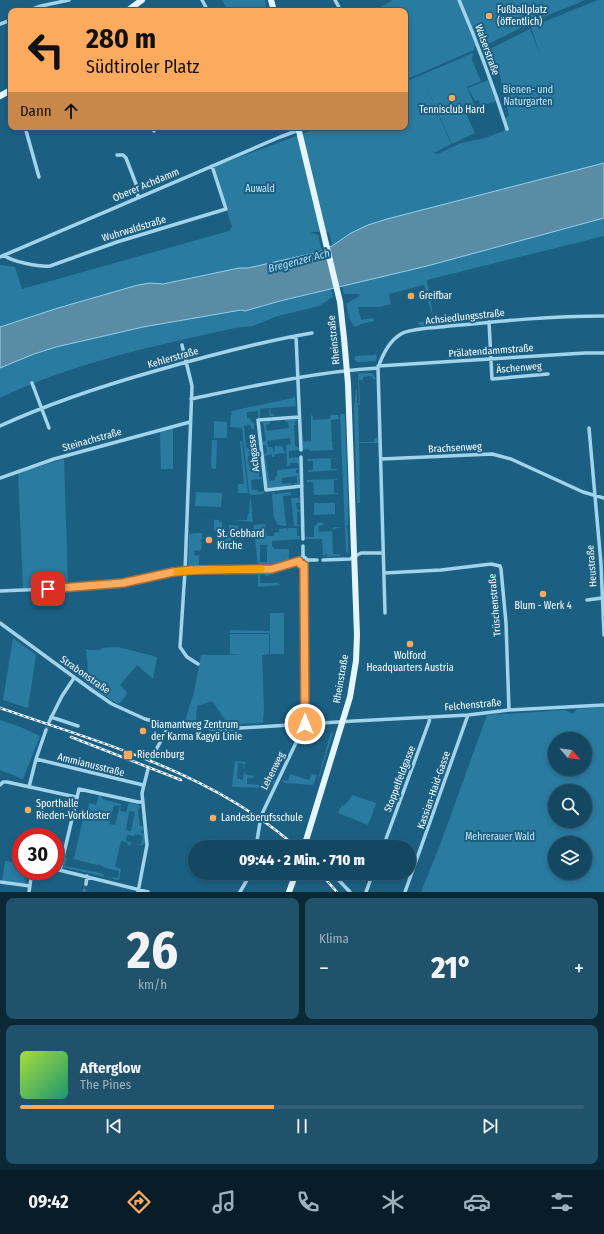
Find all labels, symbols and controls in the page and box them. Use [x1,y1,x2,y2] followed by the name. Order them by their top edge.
[497,4,547,28] place label: Fußballplatz (öffentlich)
[484,11,494,21] marker: Fußballplatz (öffentlich)
[86,22,156,55] text: 280 m
[472,23,502,77] street label: Walserstraße
[20,24,72,76] icon: left
[86,56,199,78] text: Südtiroler Platz
[503,84,553,108] park label: Bienen- und Naturgarten
[447,93,457,103] marker: Tennisclub Hard
[60,100,82,122] icon: ahead
[20,102,52,120] text: Dann
[419,104,485,116] place label: Tennisclub Hard
[111,166,181,204] street label: Oberer Achdamm
[245,183,275,195] park label: Auwald
[100,214,168,244] street label: Wuhrwaldstraße
[267,246,332,275] water label: Bregenzer Ach
[419,290,453,302] place label: Greifbar
[406,291,416,301] marker: Greifbar
[425,307,505,327] street label: Achsiedlungsstraße
[325,315,343,365] street label: Rheinstraße
[448,342,534,360] street label: Prälatendammstraße
[146,345,200,371] street label: Kehlerstraße
[496,359,542,376] street label: Äschenweg
[61,426,123,454] street label: Steinachstraße
[246,434,262,472] street label: Achgasse
[428,441,482,455] street label: Brachsenweg
[217,528,264,552] place label: St. Gebhard Kirche
[204,535,214,545] marker: St. Gebhard Kirche
[585,545,599,587] street label: Heustraße
[31,572,65,606] pin
[486,573,504,637] street label: Trüschenstraße
[37,578,59,600] icon: arrive
[538,589,548,599] marker: Blum - Werk 4
[514,600,572,612] place label: Blum - Werk 4
[405,639,415,649] marker: Wolford Headquarters Austria
[366,650,454,674] place label: Wolford Headquarters Austria
[58,653,112,697] street label: Strabonstraße
[331,654,351,704] street label: Rheinstraße
[444,697,502,713] street label: Felchenstraße
[284,703,326,745] position arrow
[151,719,242,743] place label: Diamantweg Zentrum der Karma Kagyü Linie
[138,726,148,736] marker: Diamantweg Zentrum der Karma Kagyü Linie
[548,732,592,776] north arrow
[548,732,592,880] map controls
[382,744,418,814] street label: Stoppelfeldgasse
[122,749,134,761] marker: Riedenburg
[137,749,184,761] place label: Riedenburg
[258,750,288,792] street label: Lehenweg
[415,750,453,830] street label: Kassian-Haid-Gasse
[56,751,126,779] street label: Ammianusstraße
[548,784,592,828] button: search
[36,798,110,822] place label: Sporthalle Rieden-Vorkloster
[23,805,33,815] marker: Sporthalle Rieden-Vorkloster
[221,812,303,824] place label: Landesberufsschule
[208,813,218,823] marker: Landesberufsschule
[12,828,64,880] speed limit sign: 30
[465,831,535,843] park label: Mehrerauer Wald
[548,836,592,880] button: layers
[239,851,365,869] text: 09:44 · 2 Min. · 710 m
[127,919,178,982] text: 26
[319,931,349,946] text: Klima
[431,950,472,986] text: 21°
[319,955,329,982] text: −
[574,955,584,982] text: +
[138,977,167,992] text: km/h
[80,1059,141,1077] text: Afterglow
[80,1077,131,1092] text: The Pines
[103,1115,125,1137] icon: previous
[291,1115,313,1137] icon: pause
[479,1115,501,1137] icon: next
[125,1188,153,1216] icon: directions
[210,1188,238,1216] icon: music
[294,1188,322,1216] icon: phone
[379,1188,407,1216] icon: climate
[463,1188,491,1216] icon: car
[548,1188,576,1216] icon: filters
[28,1191,69,1213] text: 09:42

